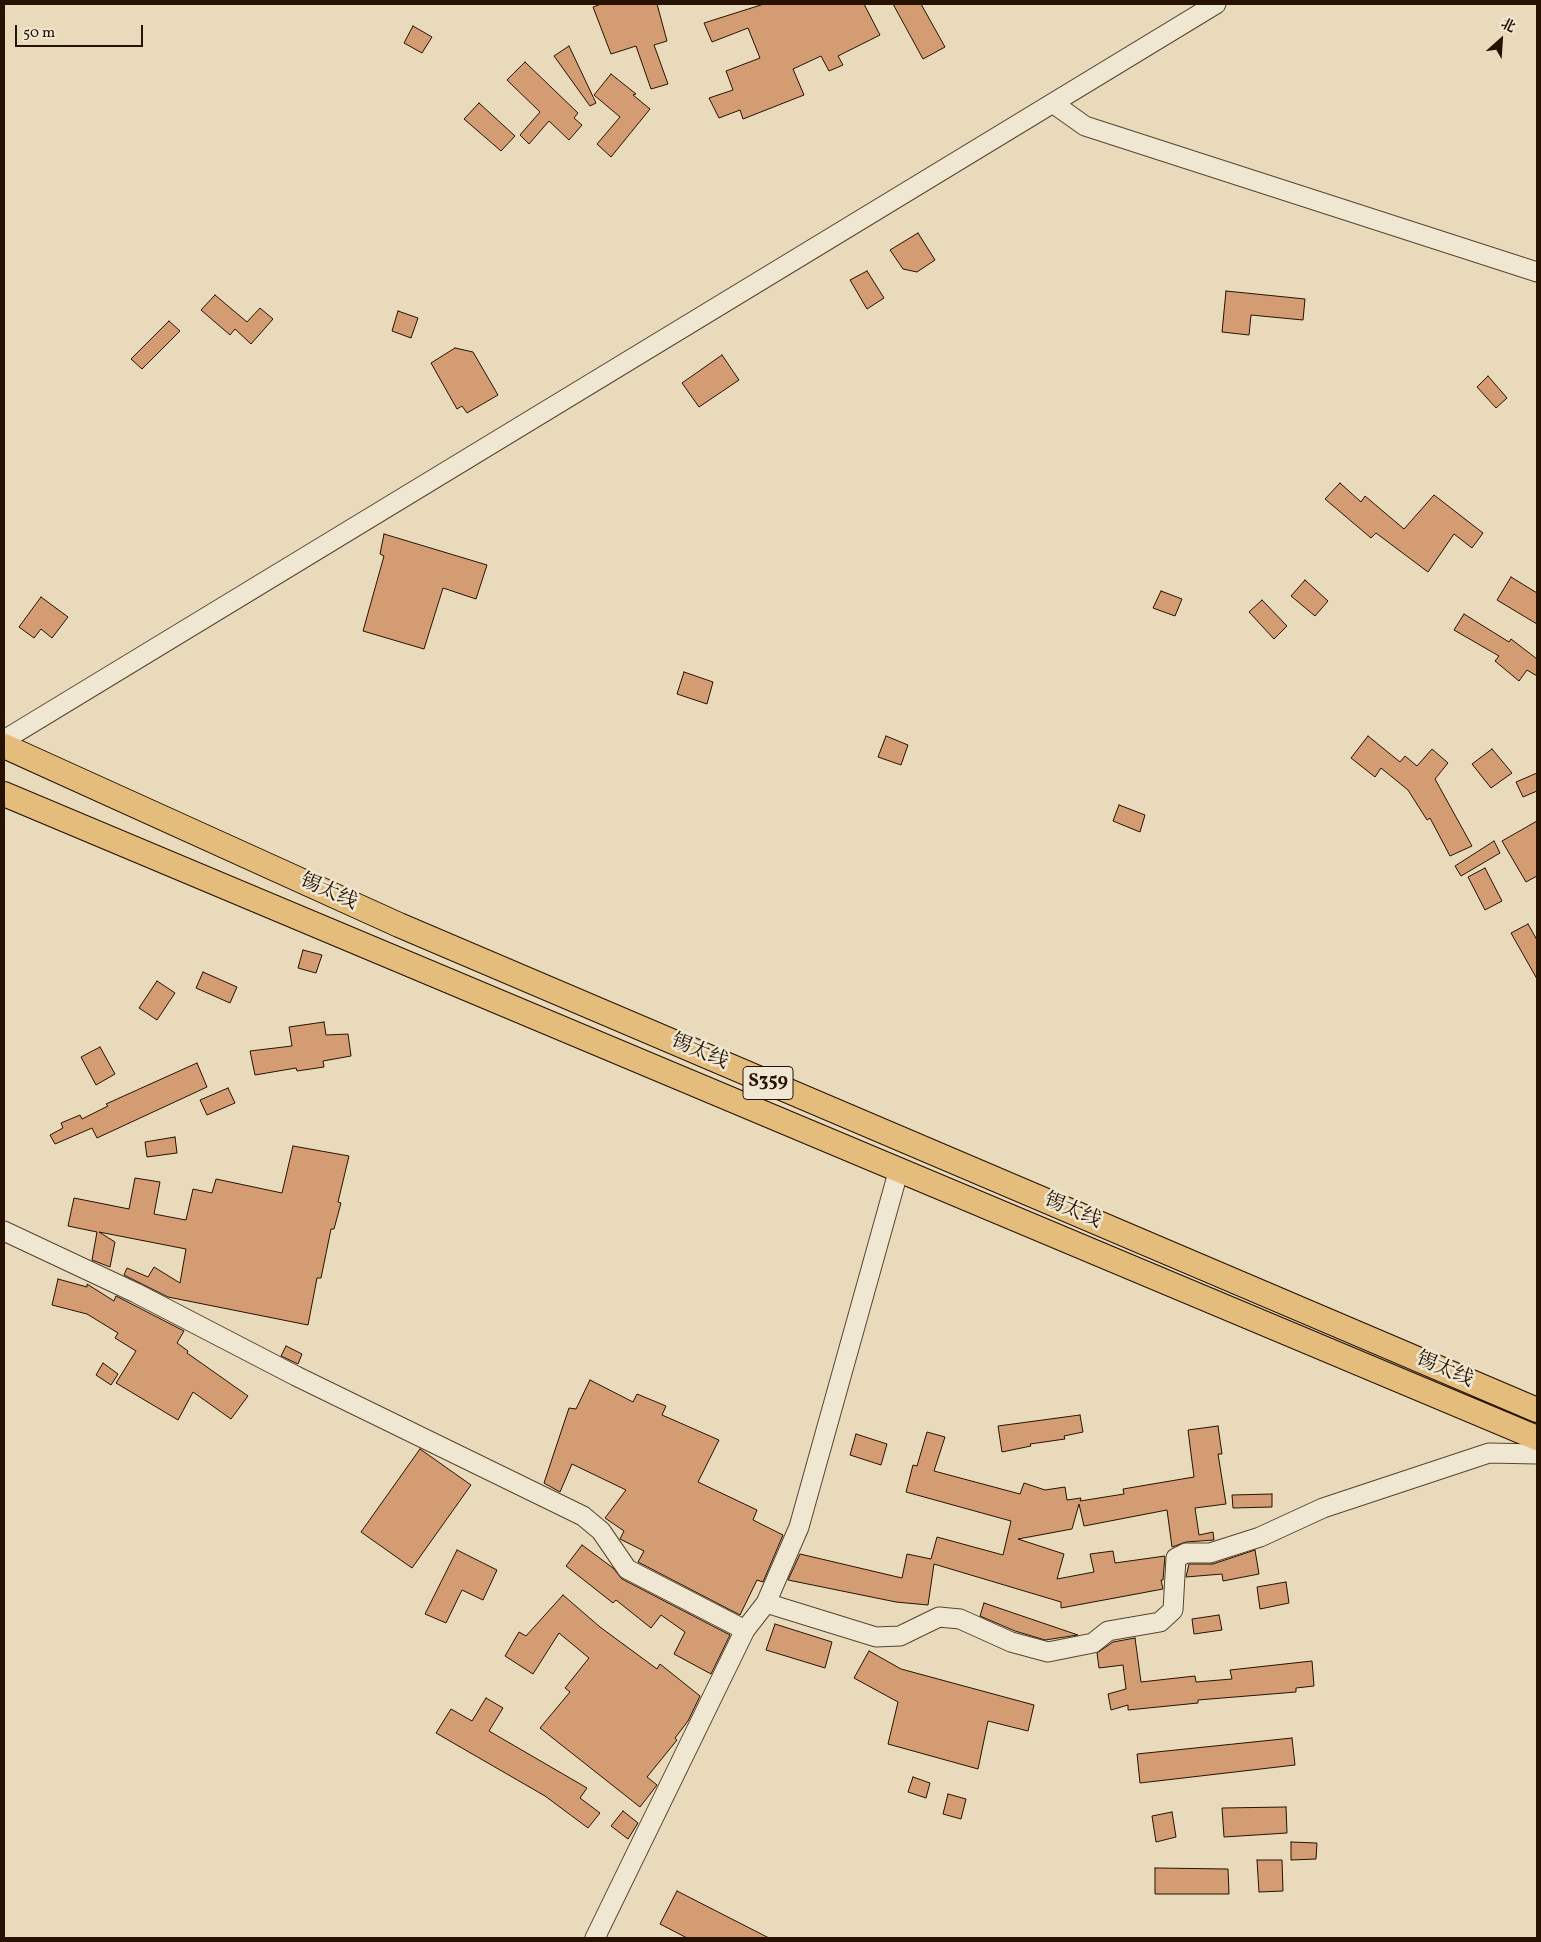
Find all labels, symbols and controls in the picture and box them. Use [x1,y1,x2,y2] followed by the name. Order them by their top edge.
[1497,14,1518,38] text: 北
[18,15,145,47] scale bar
[1476,15,1526,65] north arrow
[23,23,55,44] text: 50 m
[296,870,360,916] street label: 锡太线
[667,1030,731,1076] street label: 锡太线
[743,1066,793,1100] road number: S359
[1040,1189,1104,1235] street label: 锡太线
[1412,1348,1476,1394] street label: 锡太线

